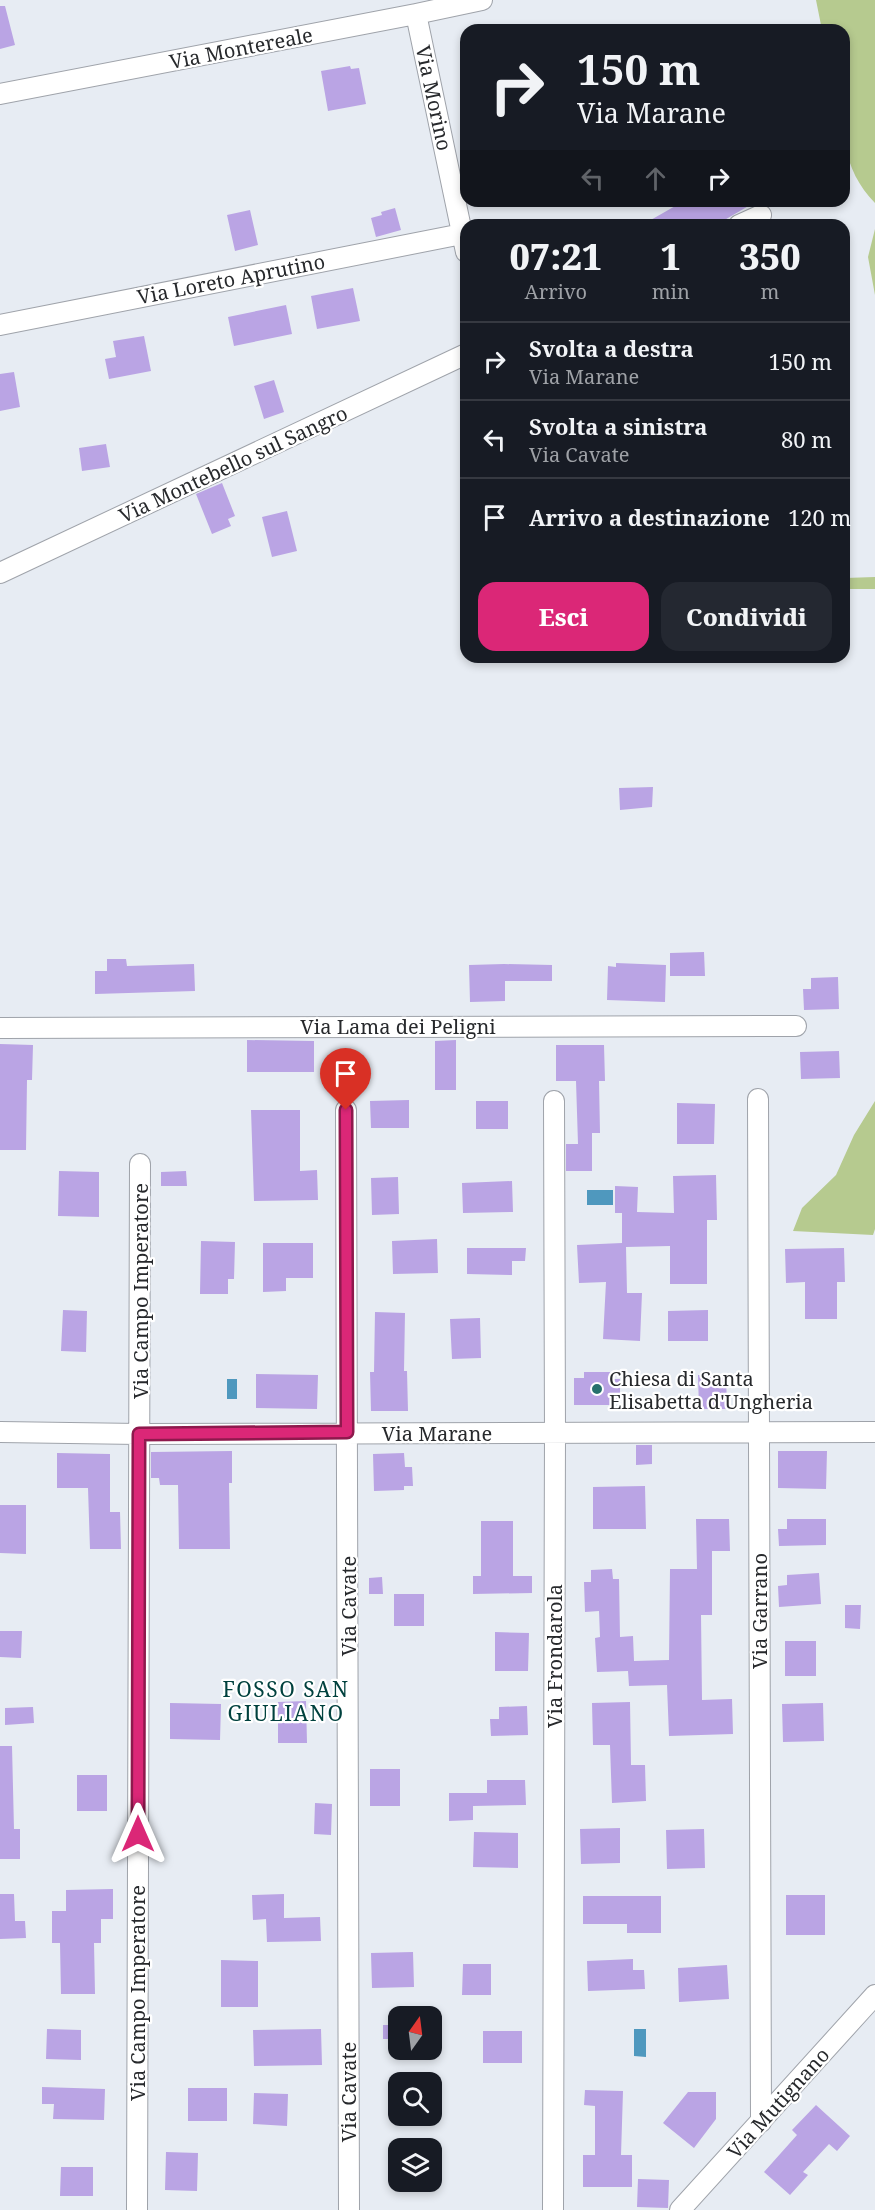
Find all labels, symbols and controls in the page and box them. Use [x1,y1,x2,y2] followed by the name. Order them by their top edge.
[167,21,315,75] street label: Via Montereale
[577,40,701,97] text: 150 m
[410,43,458,153] street label: Via Morino
[478,48,556,126] icon: right
[577,94,726,131] text: Via Marane
[576,162,609,195] icon: left
[639,162,672,195] icon: ahead
[702,162,735,195] icon: right
[509,232,602,281] text: 07:21
[661,232,681,281] text: 1
[739,232,801,281] text: 350
[135,248,327,310] street label: Via Loreto Aprutino
[525,278,587,305] text: Arrivo
[652,278,690,305] text: min
[761,278,779,305] text: m
[529,333,694,363] text: Svolta a destra
[478,345,511,378] icon: right
[769,346,832,376] text: 150 m
[529,363,639,390] text: Via Marane
[114,399,352,529] street label: Via Montebello sul Sangro
[529,411,708,441] text: Svolta a sinistra
[478,423,511,456] icon: left
[781,424,832,454] text: 80 m
[529,441,629,468] text: Via Cavate
[478,501,511,534] icon: arrive
[529,502,770,532] text: Arrivo a destinazione
[788,502,851,532] text: 120 m
[478,582,649,651] button: Esci
[661,582,832,651] button: Condividi
[300,1013,496,1040] street label: Via Lama dei Peligni
[320,1048,371,1110] pin
[329,1057,362,1090] icon: arrive
[127,1183,154,1399] street label: Via Campo Imperatore
[609,1365,813,1415] place label: Chiesa di Santa Elisabetta d'Ungheria
[590,1382,604,1396] marker: Chiesa di Santa Elisabetta d'Ungheria
[382,1420,492,1447] street label: Via Marane
[746,1553,773,1669] street label: Via Garrano
[335,1556,362,1656] street label: Via Cavate
[541,1584,568,1728] street label: Via Frondarola
[222,1675,350,1727] district label: FOSSO SAN GIULIANO
[106,1802,170,1866] position arrow
[124,1885,151,2101] street label: Via Campo Imperatore
[388,2006,442,2060] north arrow
[388,2006,442,2192] map controls
[335,2042,362,2142] street label: Via Cavate
[721,2042,835,2164] street label: Via Mutignano
[388,2072,442,2126] button: search
[388,2138,442,2192] button: layers

